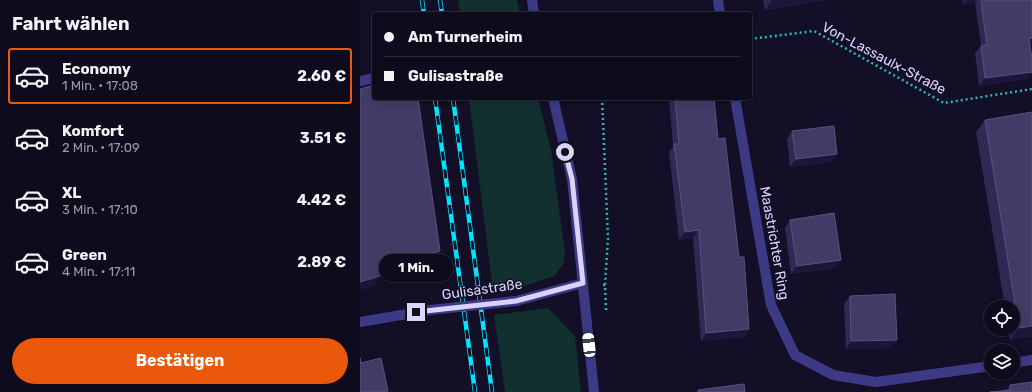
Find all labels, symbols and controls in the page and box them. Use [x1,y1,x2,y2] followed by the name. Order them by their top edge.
[12,13,130,35] text: Fahrt wählen
[819,19,949,98] street label: Von-Lassaulx-Straße
[408,28,523,46] text: Am Turnerheim
[14,58,50,94] icon: car
[62,60,131,78] text: Economy
[297,67,346,85] text: 2.60 €
[408,67,503,85] text: Gulisastraße
[62,78,138,93] text: 1 Min. · 17:08
[14,120,50,156] icon: car
[62,122,124,140] text: Komfort
[300,129,346,147] text: 3.51 €
[62,140,140,155] text: 2 Min. · 17:09
[556,143,574,161] route start
[14,182,50,218] icon: car
[62,184,81,202] text: XL
[756,185,793,301] street label: Maastrichter Ring
[297,191,346,209] text: 4.42 €
[62,202,138,217] text: 3 Min. · 17:10
[14,244,50,280] icon: car
[62,246,107,264] text: Green
[297,253,346,271] text: 2.89 €
[379,254,453,282] callout: 1 Min.
[398,260,434,275] text: 1 Min.
[62,264,135,279] text: 4 Min. · 17:11
[441,275,524,304] street label: Gulisastraße
[984,300,1020,380] map controls
[984,300,1020,336] button: locate
[407,303,425,321] route end
[582,332,596,358] car
[12,338,348,384] button: Bestätigen
[984,344,1020,380] button: layers

